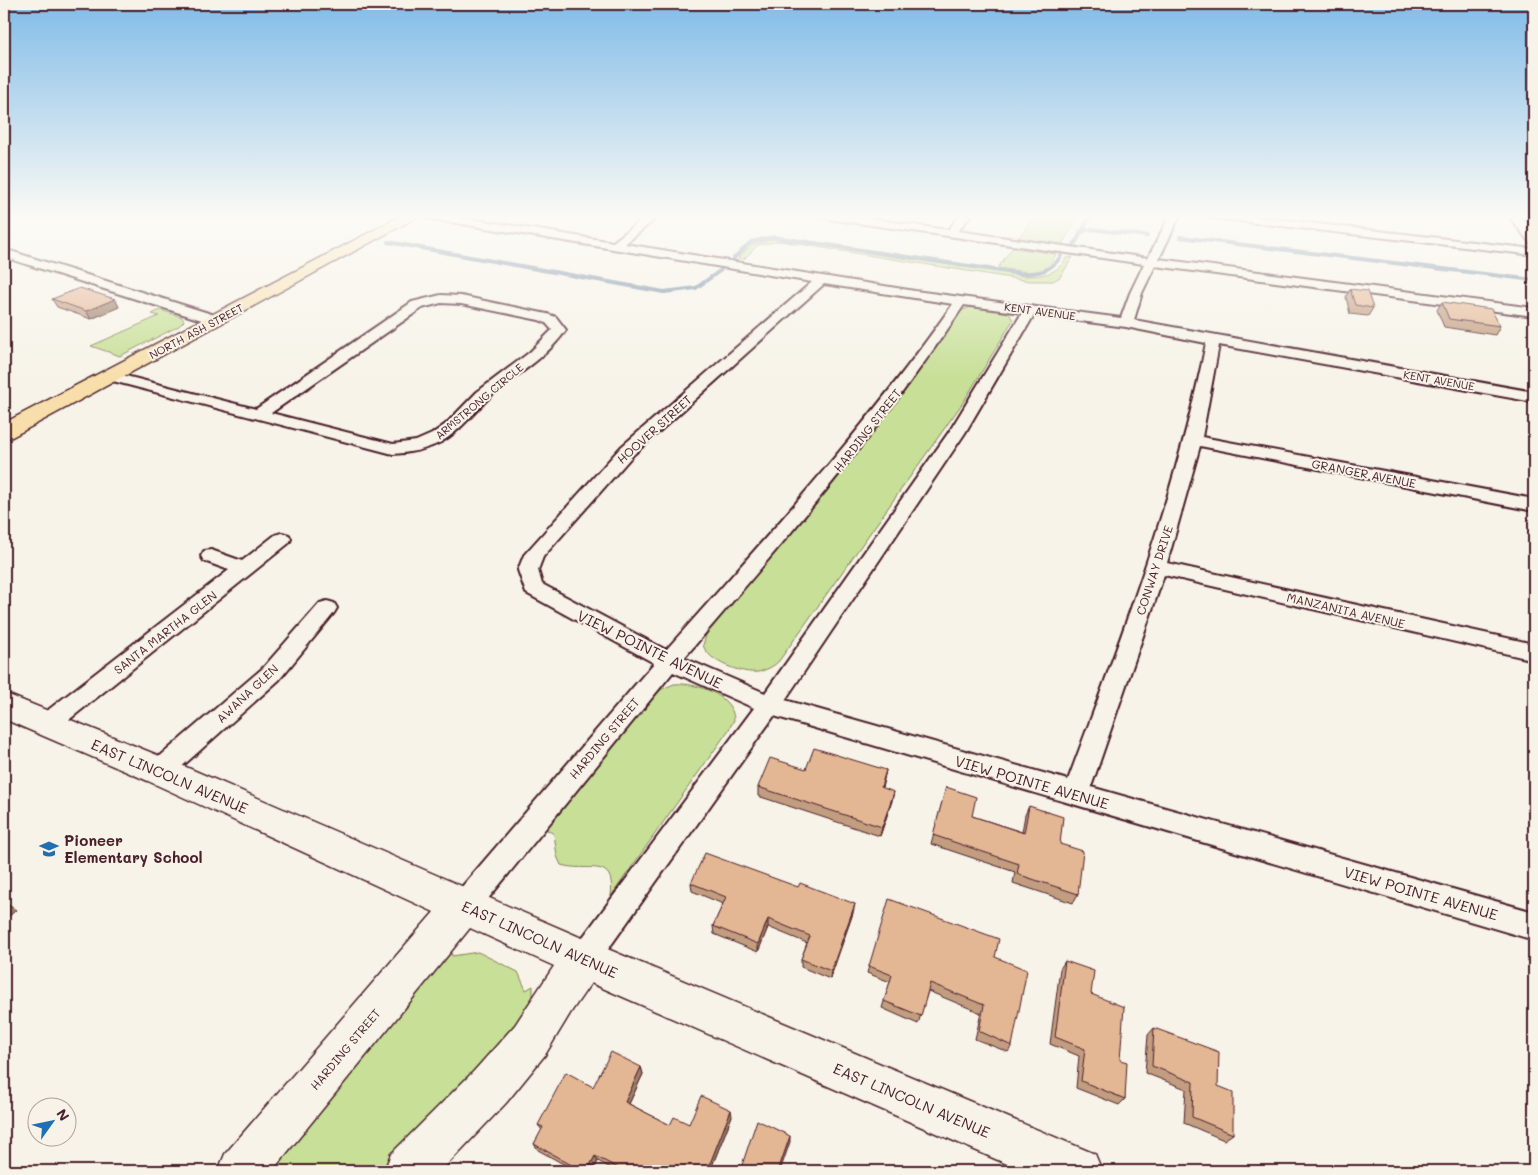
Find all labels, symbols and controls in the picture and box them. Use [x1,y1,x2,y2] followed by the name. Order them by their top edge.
[1003,299,1077,323] street label: KENT AVENUE
[146,300,246,362] street label: NORTH ASH STREET
[432,360,526,442] street label: ARMSTRONG CIRCLE
[1402,366,1476,394] street label: KENT AVENUE
[830,385,905,475] street label: HARDING STREET
[613,391,695,467] street label: HOOVER STREET
[1311,455,1418,491] street label: GRANGER AVENUE
[1132,523,1176,617] street label: CONWAY DRIVE
[110,587,220,677] street label: SANTA MARTHA GLEN
[1285,589,1407,631] street label: MANZANITA AVENUE
[574,605,726,693] street label: VIEW POINTE AVENUE
[213,660,281,726] street label: AWANA GLEN
[565,694,643,782] street label: HARDING STREET
[89,734,252,818] street label: EAST LINCOLN AVENUE
[953,750,1112,814] street label: VIEW POINTE AVENUE
[64,830,203,867] place label: Pioneer Elementary School
[38,838,60,860] school or university icon: Pioneer Elementary School
[1342,861,1501,925] street label: VIEW POINTE AVENUE
[459,896,621,983] street label: EAST LINCOLN AVENUE
[306,1005,384,1093] street label: HARDING STREET
[831,1058,994,1142] street label: EAST LINCOLN AVENUE
[28,1098,78,1148] north arrow
[52,1105,74,1124] text: N

